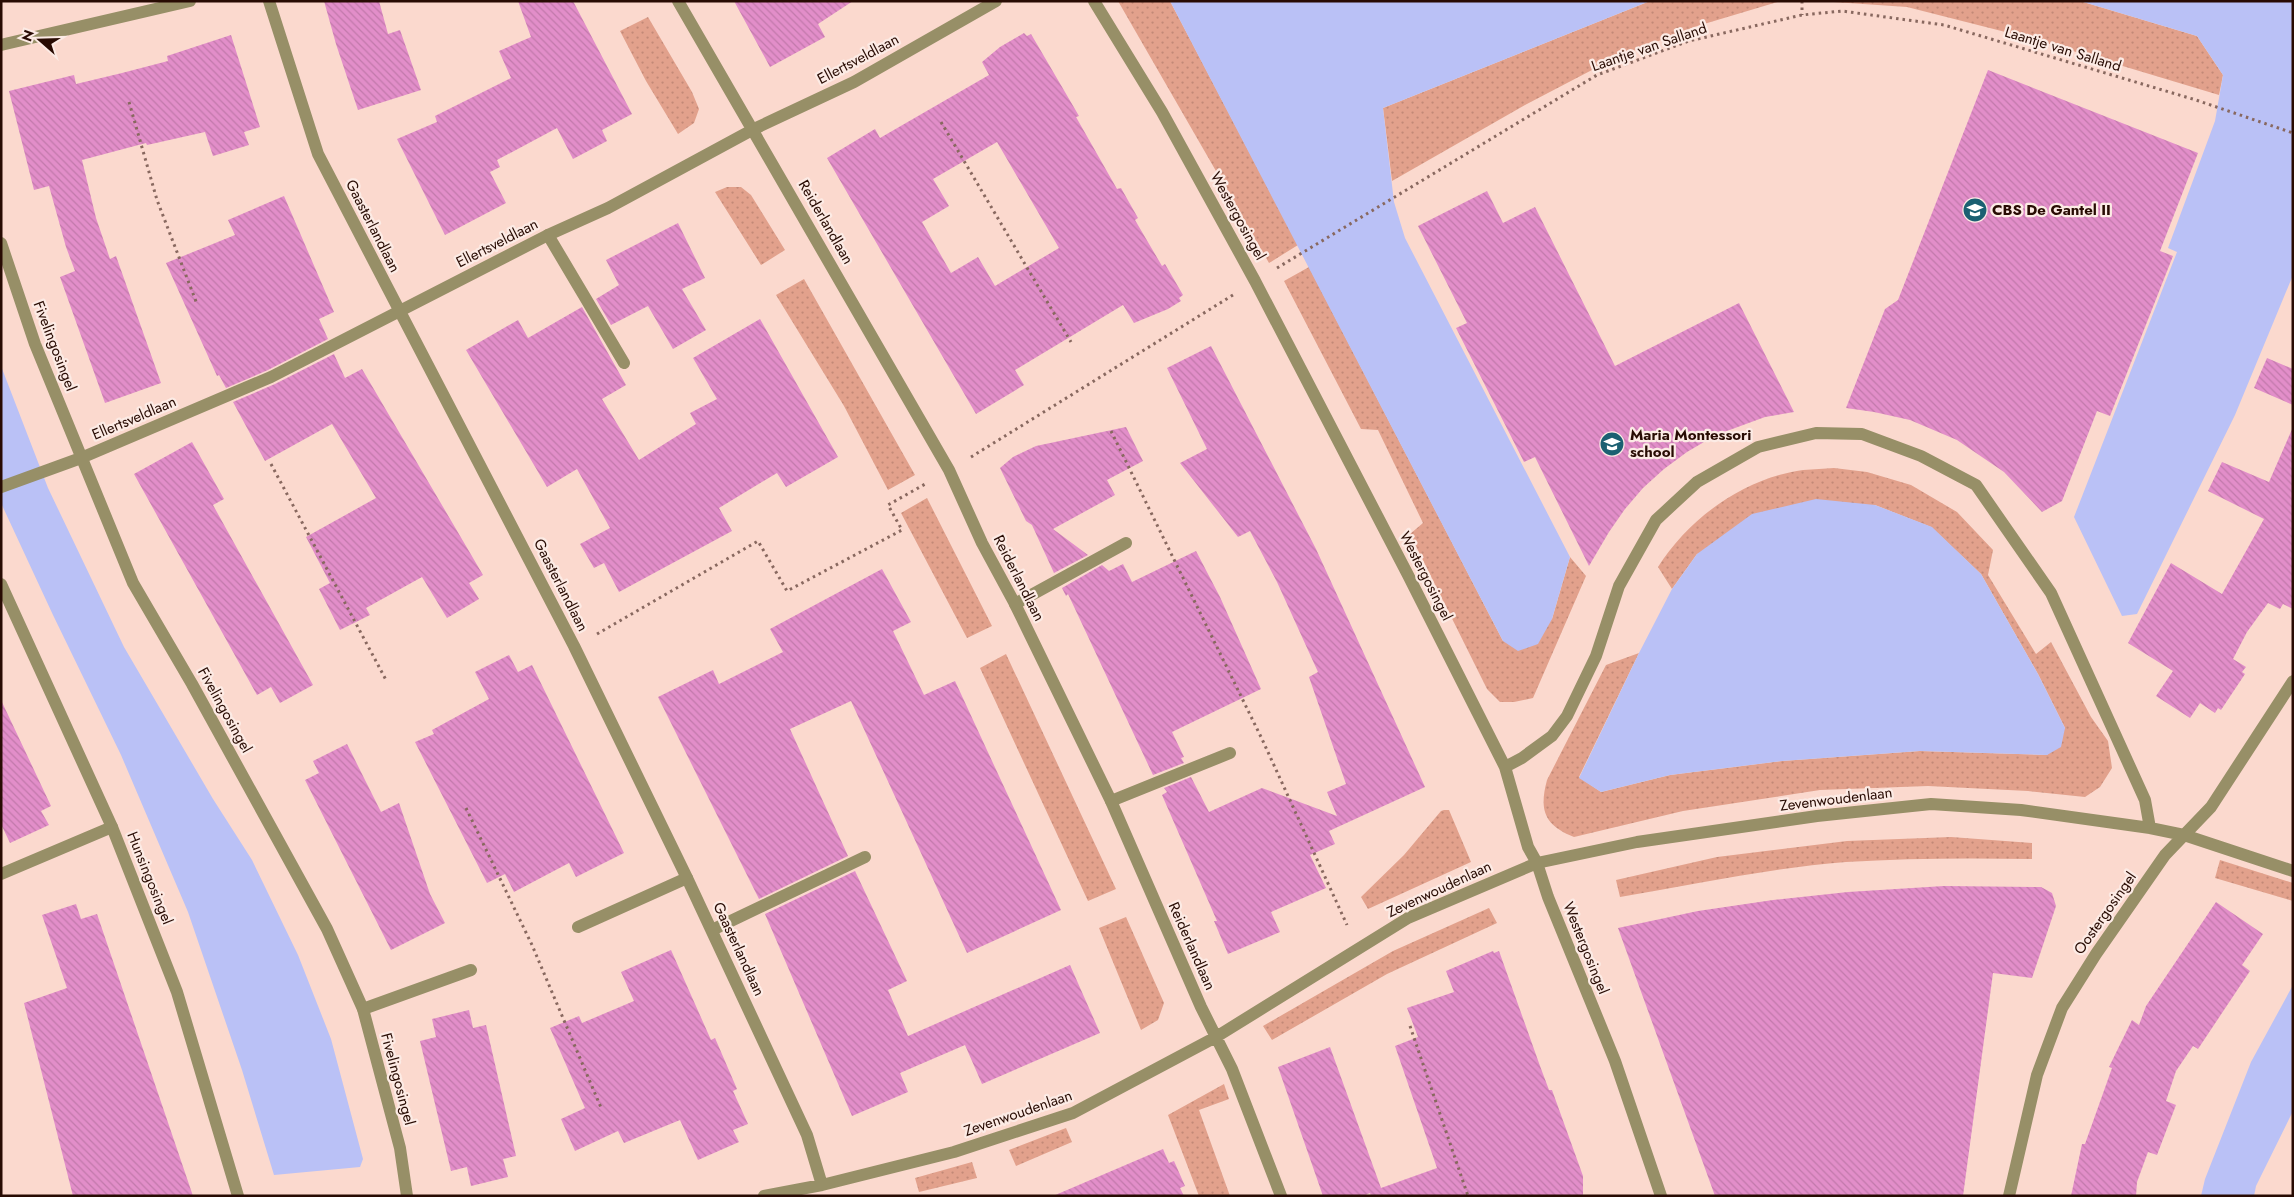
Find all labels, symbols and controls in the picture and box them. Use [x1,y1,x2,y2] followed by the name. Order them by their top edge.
[15,15,65,65] north arrow
[1588,17,1710,77] street label: Laantje van Salland
[2002,21,2124,77] street label: Laantje van Salland
[16,27,39,44] text: N
[813,28,903,90] street label: Ellertsveldlaan
[1205,168,1271,264] street label: Westergosingel
[340,176,406,276] street label: Gaasterlandlaan
[793,176,859,268] street label: Reiderlandlaan
[1962,197,1988,223] school or university icon: CBS De Gantel II
[1992,199,2111,221] place label: CBS De Gantel II
[452,213,542,273] street label: Ellertsveldlaan
[28,298,82,394] street label: Fivelingosingel
[89,390,179,446] street label: Ellertsveldlaan
[1630,424,1751,463] place label: Maria Montessori school
[1599,431,1625,457] school or university icon: Maria Montessori school
[1394,527,1458,625] street label: Westergosingel
[988,531,1050,625] street label: Reiderlandlaan
[528,535,594,635] street label: Gaasterlandlaan
[192,663,258,757] street label: Fivelingosingel
[1779,781,1893,817] street label: Zevenwoudenlaan
[121,828,179,928] street label: Hunsingosingel
[1383,855,1495,923] street label: Zevenwoudenlaan
[2068,867,2142,959] street label: Oostergosingel
[708,898,770,1000] street label: Gaasterlandlaan
[1163,898,1221,994] street label: Reiderlandlaan
[1557,898,1615,998] street label: Westergosingel
[375,1030,421,1128] street label: Fivelingosingel
[961,1084,1075,1142] street label: Zevenwoudenlaan

